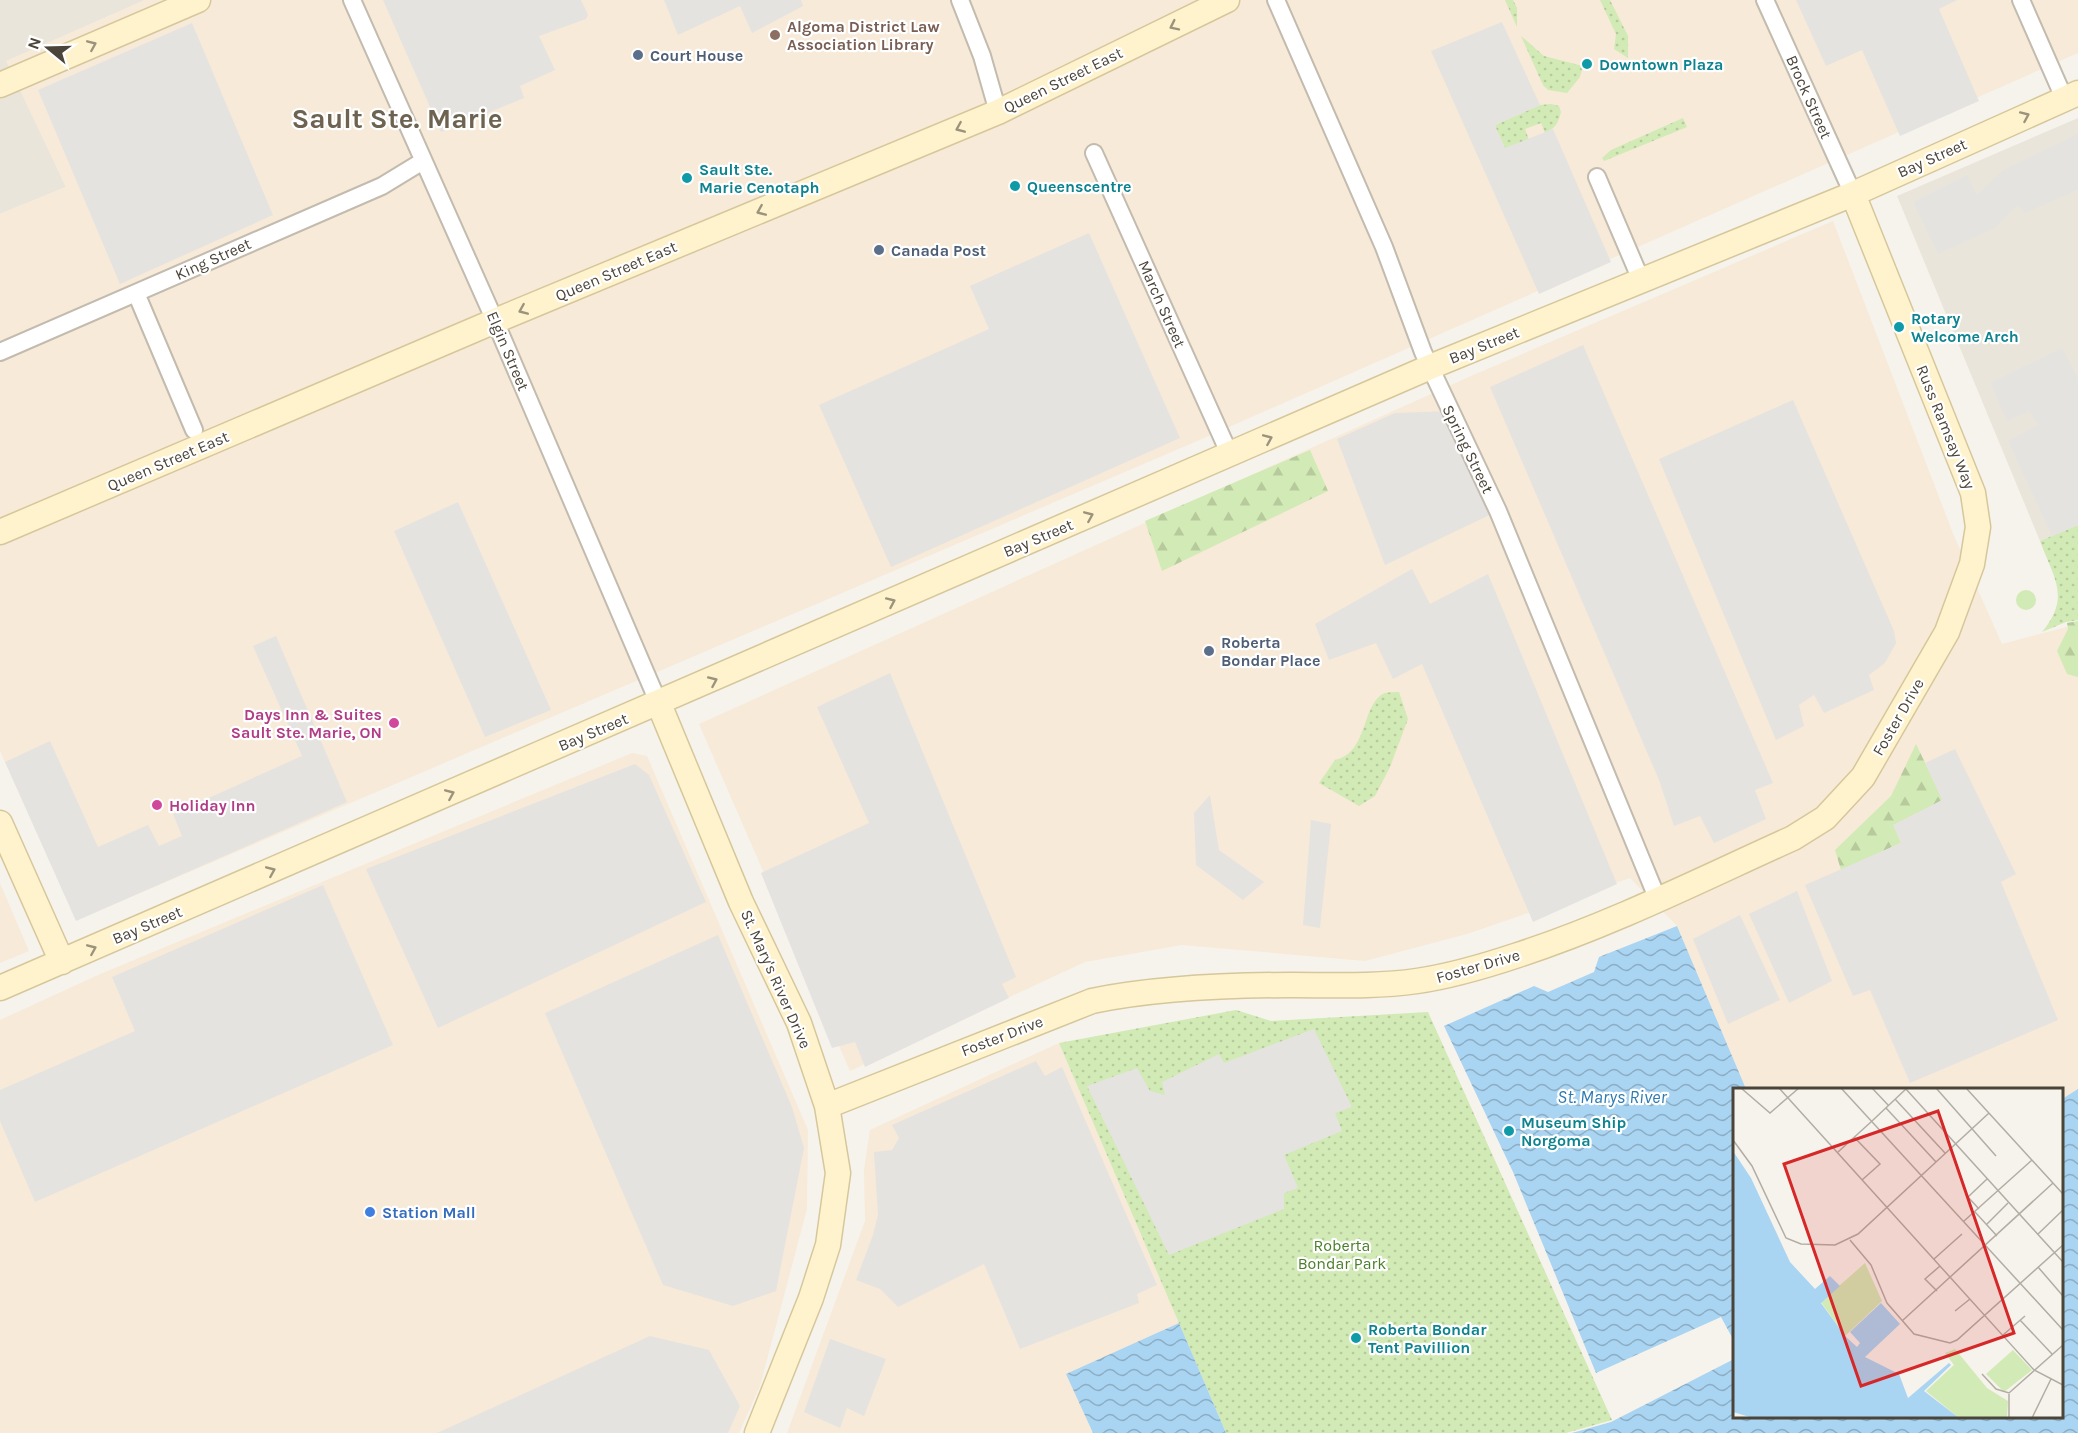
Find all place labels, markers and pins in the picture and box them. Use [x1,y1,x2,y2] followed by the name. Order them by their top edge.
[787,17,940,54] place label: Algoma District Law Association Library
[768,28,782,42] marker: Algoma District Law Association Library
[650,46,743,65] place label: Court House
[631,48,645,62] marker: Court House
[1599,55,1723,74] place label: Downtown Plaza
[1580,57,1594,71] marker: Downtown Plaza
[699,160,819,197] place label: Sault Ste. Marie Cenotaph
[680,171,694,185] marker: Sault Ste. Marie Cenotaph
[1027,177,1131,196] place label: Queenscentre
[1008,179,1022,193] marker: Queenscentre
[891,241,986,260] place label: Canada Post
[872,243,886,257] marker: Canada Post
[1911,309,2019,346] place label: Rotary Welcome Arch
[1892,320,1906,334] marker: Rotary Welcome Arch
[1221,633,1320,670] place label: Roberta Bondar Place
[1202,644,1216,658] marker: Roberta Bondar Place
[231,705,382,742] place label: Days Inn & Suites Sault Ste. Marie, ON
[387,716,401,730] marker: Days Inn & Suites Sault Ste. Marie, ON
[169,796,256,815] place label: Holiday Inn
[150,798,164,812] marker: Holiday Inn
[1521,1113,1627,1150] place label: Museum Ship Norgoma
[1502,1124,1516,1138] marker: Museum Ship Norgoma
[382,1203,476,1222] place label: Station Mall
[363,1205,377,1219] marker: Station Mall
[1368,1320,1487,1357] place label: Roberta Bondar Tent Pavillion
[1349,1331,1363,1345] marker: Roberta Bondar Tent Pavillion

